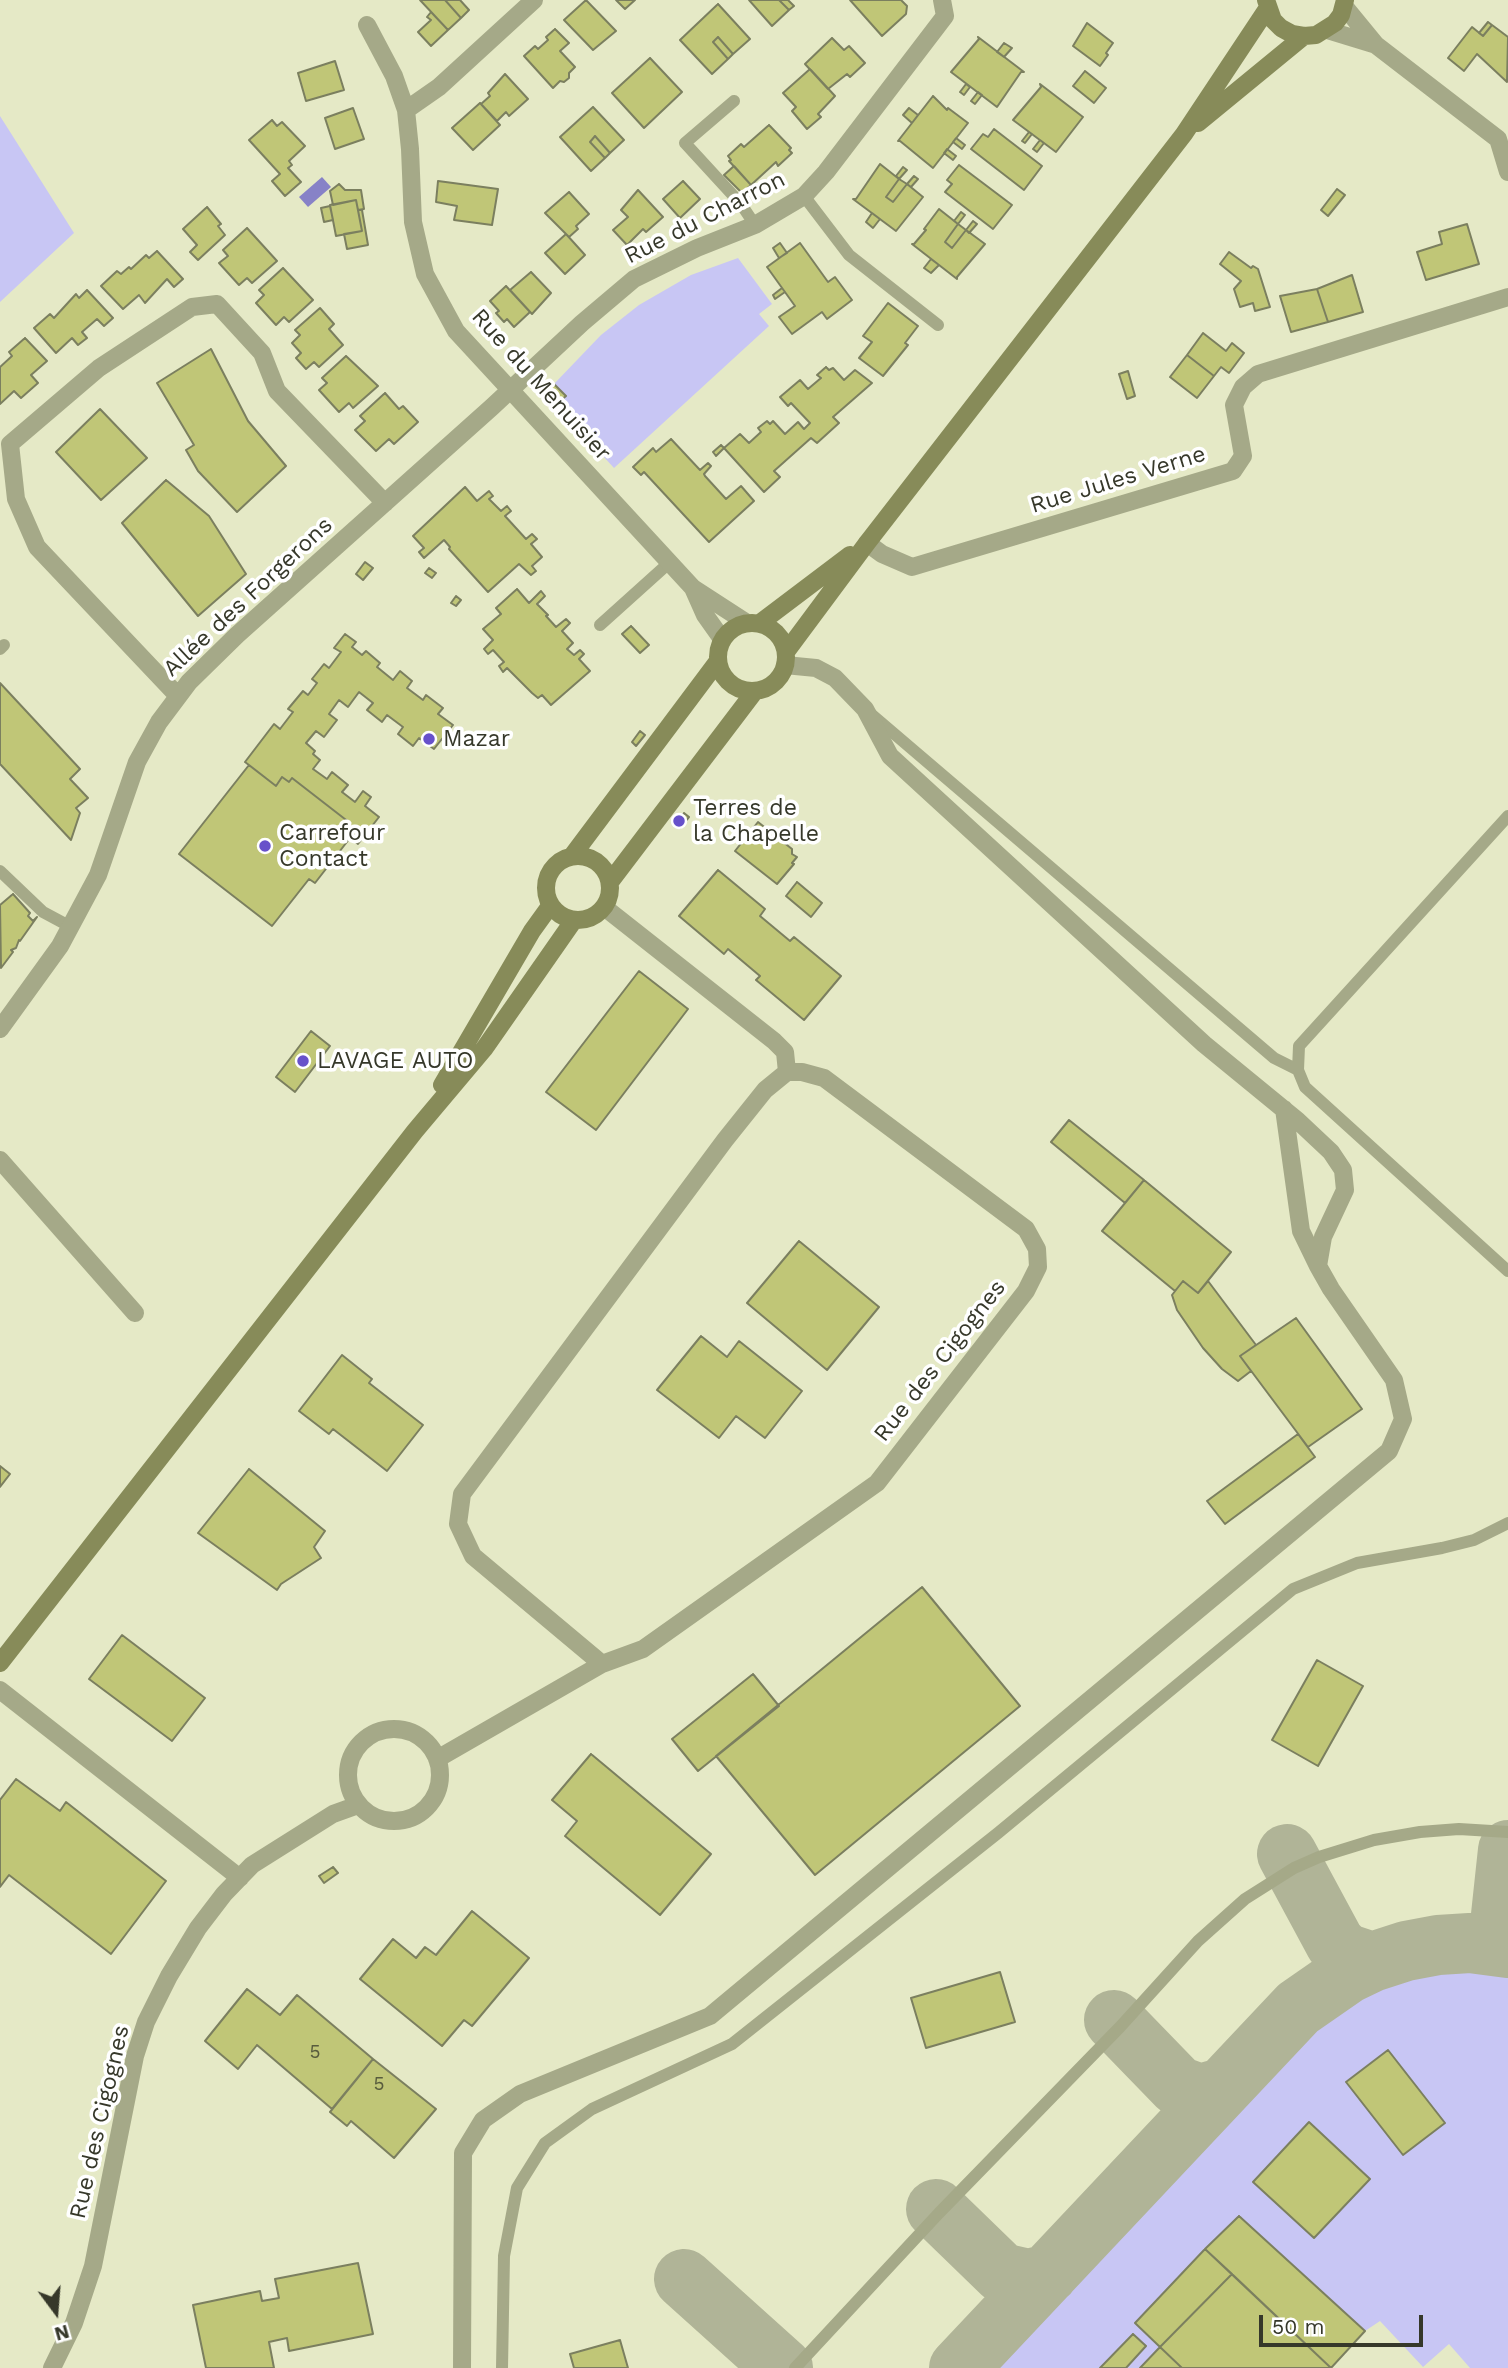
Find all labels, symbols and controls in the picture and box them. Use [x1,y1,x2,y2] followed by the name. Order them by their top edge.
[620,166,790,270] street label: Rue du Charron
[466,303,616,467] street label: Rue du Menuisier
[1027,440,1209,520] street label: Rue Jules Verne
[158,511,338,683] street label: Allée des Forgerons
[443,725,510,753] place label: Mazar
[421,731,437,747] marker: Mazar
[693,794,819,848] place label: Terres de la Chapelle
[671,813,687,829] marker: Terres de la Chapelle
[279,819,385,873] place label: Carrefour Contact
[257,838,273,854] marker: Carrefour Contact
[317,1047,473,1075] place label: LAVAGE AUTO
[295,1053,311,1069] marker: LAVAGE AUTO
[868,1275,1012,1447] street label: Rue des Cigognes
[64,2023,136,2221] street label: Rue des Cigognes
[309,2041,321,2063] house number: 5
[373,2073,385,2095] house number: 5
[21,2277,91,2347] north arrow
[1263,2302,1428,2346] scale bar
[1272,2314,1324,2339] text: 50 m
[52,2320,72,2346] text: N

